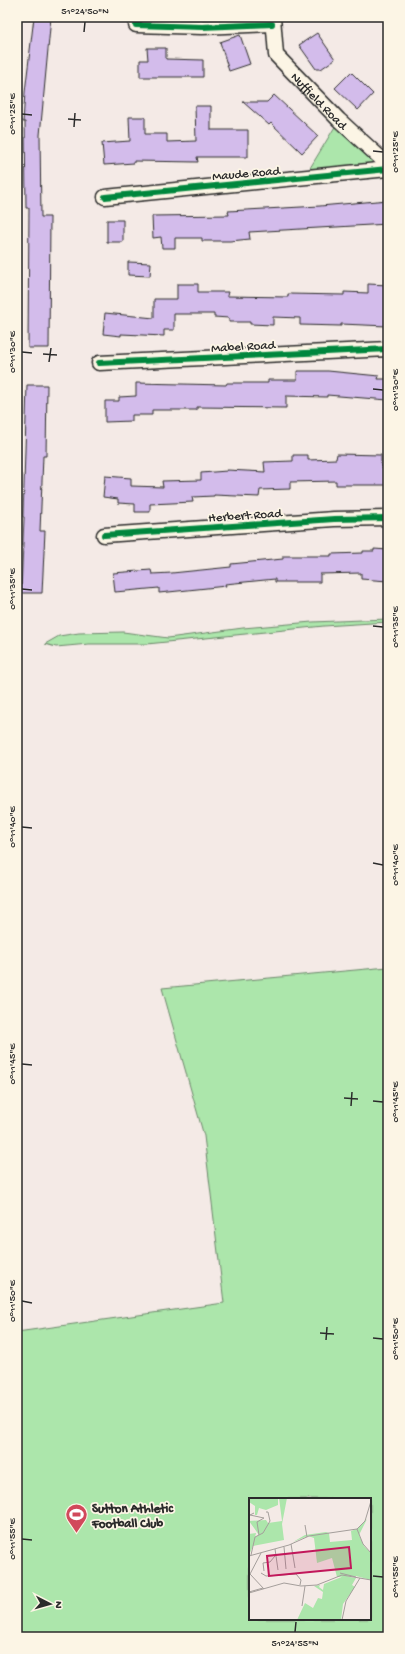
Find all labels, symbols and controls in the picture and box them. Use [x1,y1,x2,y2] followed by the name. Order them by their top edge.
[61,6,109,18] text: 51°24'50"N
[287,70,350,135] street label: Nuffield Road
[7,93,19,135] text: 0°11'25"E
[390,131,402,173] text: 0°11'25"E
[212,164,282,185] street label: Maude Road
[7,330,19,373] text: 0°11'30"E
[211,338,277,357] street label: Mabel Road
[390,368,402,411] text: 0°11'30"E
[208,506,284,527] street label: Herbert Road
[7,567,19,610] text: 0°11'35"E
[390,605,402,648] text: 0°11'35"E
[7,805,19,848] text: 0°11'40"E
[390,843,402,886] text: 0°11'40"E
[7,1043,19,1085] text: 0°11'45"E
[390,1081,402,1123] text: 0°11'45"E
[7,1279,19,1322] text: 0°11'50"E
[390,1317,402,1360] text: 0°11'50"E
[249,1498,371,1620] inset map
[64,1501,90,1534] sports icon: Sutton Athletic Football Club
[91,1502,174,1532] place label: Sutton Athletic Football Club
[7,1517,19,1560] text: 0°11'55"E
[390,1555,402,1598] text: 0°11'55"E
[30,1584,70,1624] north arrow
[52,1601,64,1609] text: N
[271,1638,319,1650] text: 51°24'55"N

